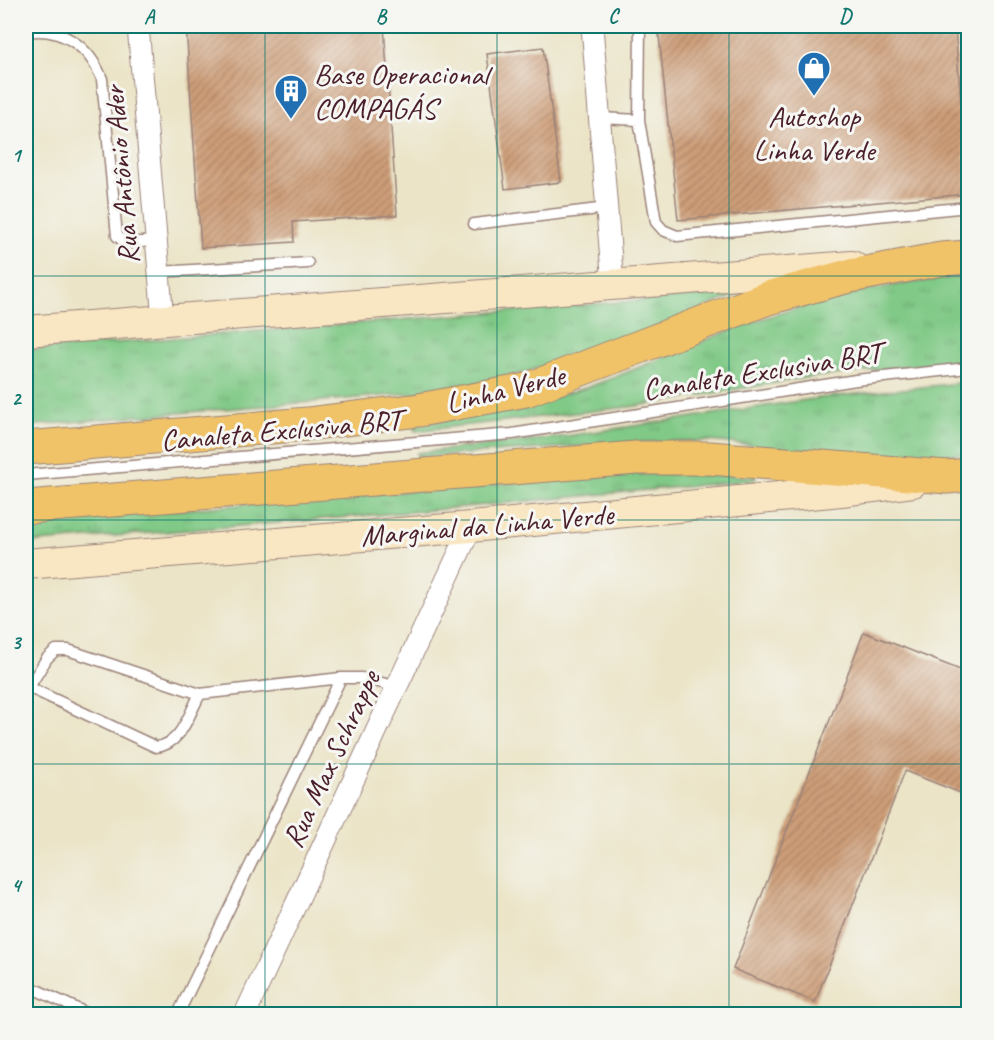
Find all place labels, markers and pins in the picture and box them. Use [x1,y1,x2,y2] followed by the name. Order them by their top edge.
[796,50,832,97] shop icon: Autoshop Linha Verde
[314,55,493,127] place label: Base Operacional COMPAGÁS
[273,73,309,120] building icon: Base Operacional COMPAGÁS
[754,97,877,169] place label: Autoshop Linha Verde

